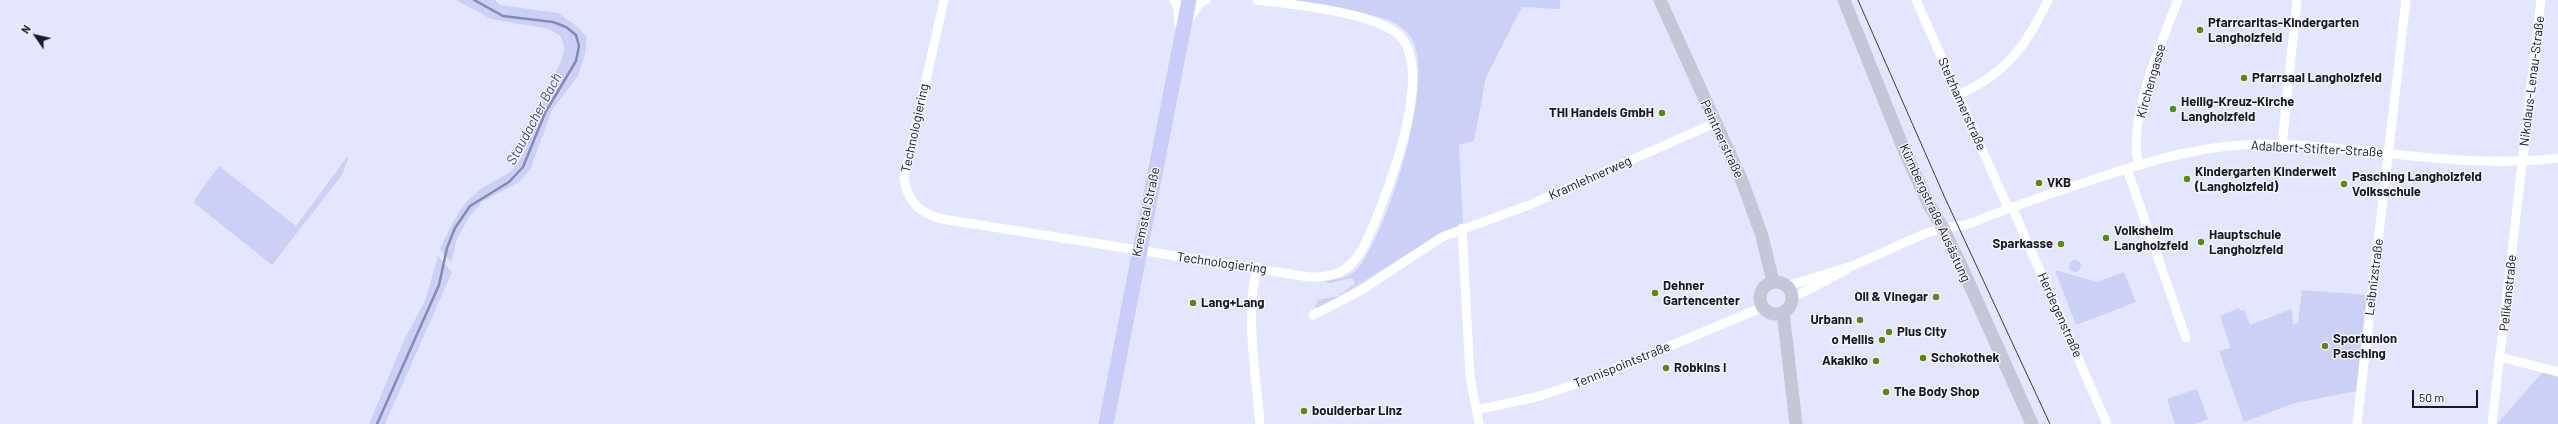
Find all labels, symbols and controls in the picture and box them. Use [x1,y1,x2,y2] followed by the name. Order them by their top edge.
[2208,15,2359,46] place label: Pfarrcaritas-Kindergarten Langholzfeld
[2516,15,2548,147] street label: Nikolaus-Lenau-Straße
[16,16,56,56] north arrow
[18,22,33,36] text: N
[2195,25,2205,35] marker: Pfarrcaritas-Kindergarten Langholzfeld
[2133,42,2169,120] street label: Kirchengasse
[1934,55,1990,153] street label: Stelzhamerstraße
[503,70,565,168] water label: Staudacher Bach
[2252,70,2382,86] place label: Pfarrsaal Langholzfeld
[2239,73,2249,83] marker: Pfarrsaal Langholzfeld
[898,82,932,174] street label: Technologiering
[2181,94,2294,125] place label: Heilig-Kreuz-Kirche Langholzfeld
[1697,97,1747,181] street label: Peintnerstraße
[2168,104,2178,114] marker: Heilig-Kreuz-Kirche Langholzfeld
[1549,105,1654,121] place label: THI Handels GmbH
[1657,108,1667,118] marker: THI Handels GmbH
[2251,138,2383,160] street label: Adalbert-Stifter-Straße
[1896,141,1974,285] street label: Kürnbergstraße Ausästung
[1546,153,1634,203] street label: Kramlehnerweg
[2195,164,2337,195] place label: Kindergarten Kinderwelt (Langholzfeld)
[1129,166,1163,258] street label: Kremstal Straße
[2352,169,2482,200] place label: Pasching Langholzfeld Volksschule
[2182,174,2192,184] marker: Kindergarten Kinderwelt (Langholzfeld)
[2047,175,2071,191] place label: VKB
[2034,178,2044,188] marker: VKB
[2339,179,2349,189] marker: Pasching Langholzfeld Volksschule
[2114,223,2188,254] place label: Volksheim Langholzfeld
[2209,227,2283,258] place label: Hauptschule Langholzfeld
[2101,233,2111,243] marker: Volksheim Langholzfeld
[1992,236,2053,252] place label: Sparkasse
[2196,237,2206,247] marker: Hauptschule Langholzfeld
[2362,238,2386,316] street label: Leibnizstraße
[2056,239,2066,249] marker: Sparkasse
[1176,249,1268,277] street label: Technologiering
[2496,254,2520,332] street label: Pelikanstraße
[2034,270,2086,360] street label: Herdegenstraße
[1663,278,1740,309] place label: Dehner Gartencenter
[1650,288,1660,298] marker: Dehner Gartencenter
[1854,289,1928,305] place label: Oil & Vinegar
[1931,292,1941,302] marker: Oil & Vinegar
[1201,295,1265,311] place label: Lang+Lang
[1188,298,1198,308] marker: Lang+Lang
[1810,312,1852,328] place label: Urbann
[1855,315,1865,325] marker: Urbann
[1897,324,1947,340] place label: Plus City
[1884,327,1894,337] marker: Plus City
[2333,331,2397,362] place label: Sportunion Pasching
[1832,332,1874,348] place label: o Mellis
[1877,335,1887,345] marker: o Mellis
[1571,339,1673,391] street label: Tennispointstraße
[2320,341,2330,351] marker: Sportunion Pasching
[1931,350,1999,366] place label: Schokothek
[1822,353,1868,369] place label: Akakiko
[1918,353,1928,363] marker: Schokothek
[1871,356,1881,366] marker: Akakiko
[1674,360,1726,376] place label: Robkins I
[1661,363,1671,373] marker: Robkins I
[2414,382,2480,408] scale bar
[1894,384,1980,400] place label: The Body Shop
[1881,387,1891,397] marker: The Body Shop
[2419,390,2444,404] text: 50 m
[1312,403,1402,419] place label: boulderbar Linz
[1299,406,1309,416] marker: boulderbar Linz

